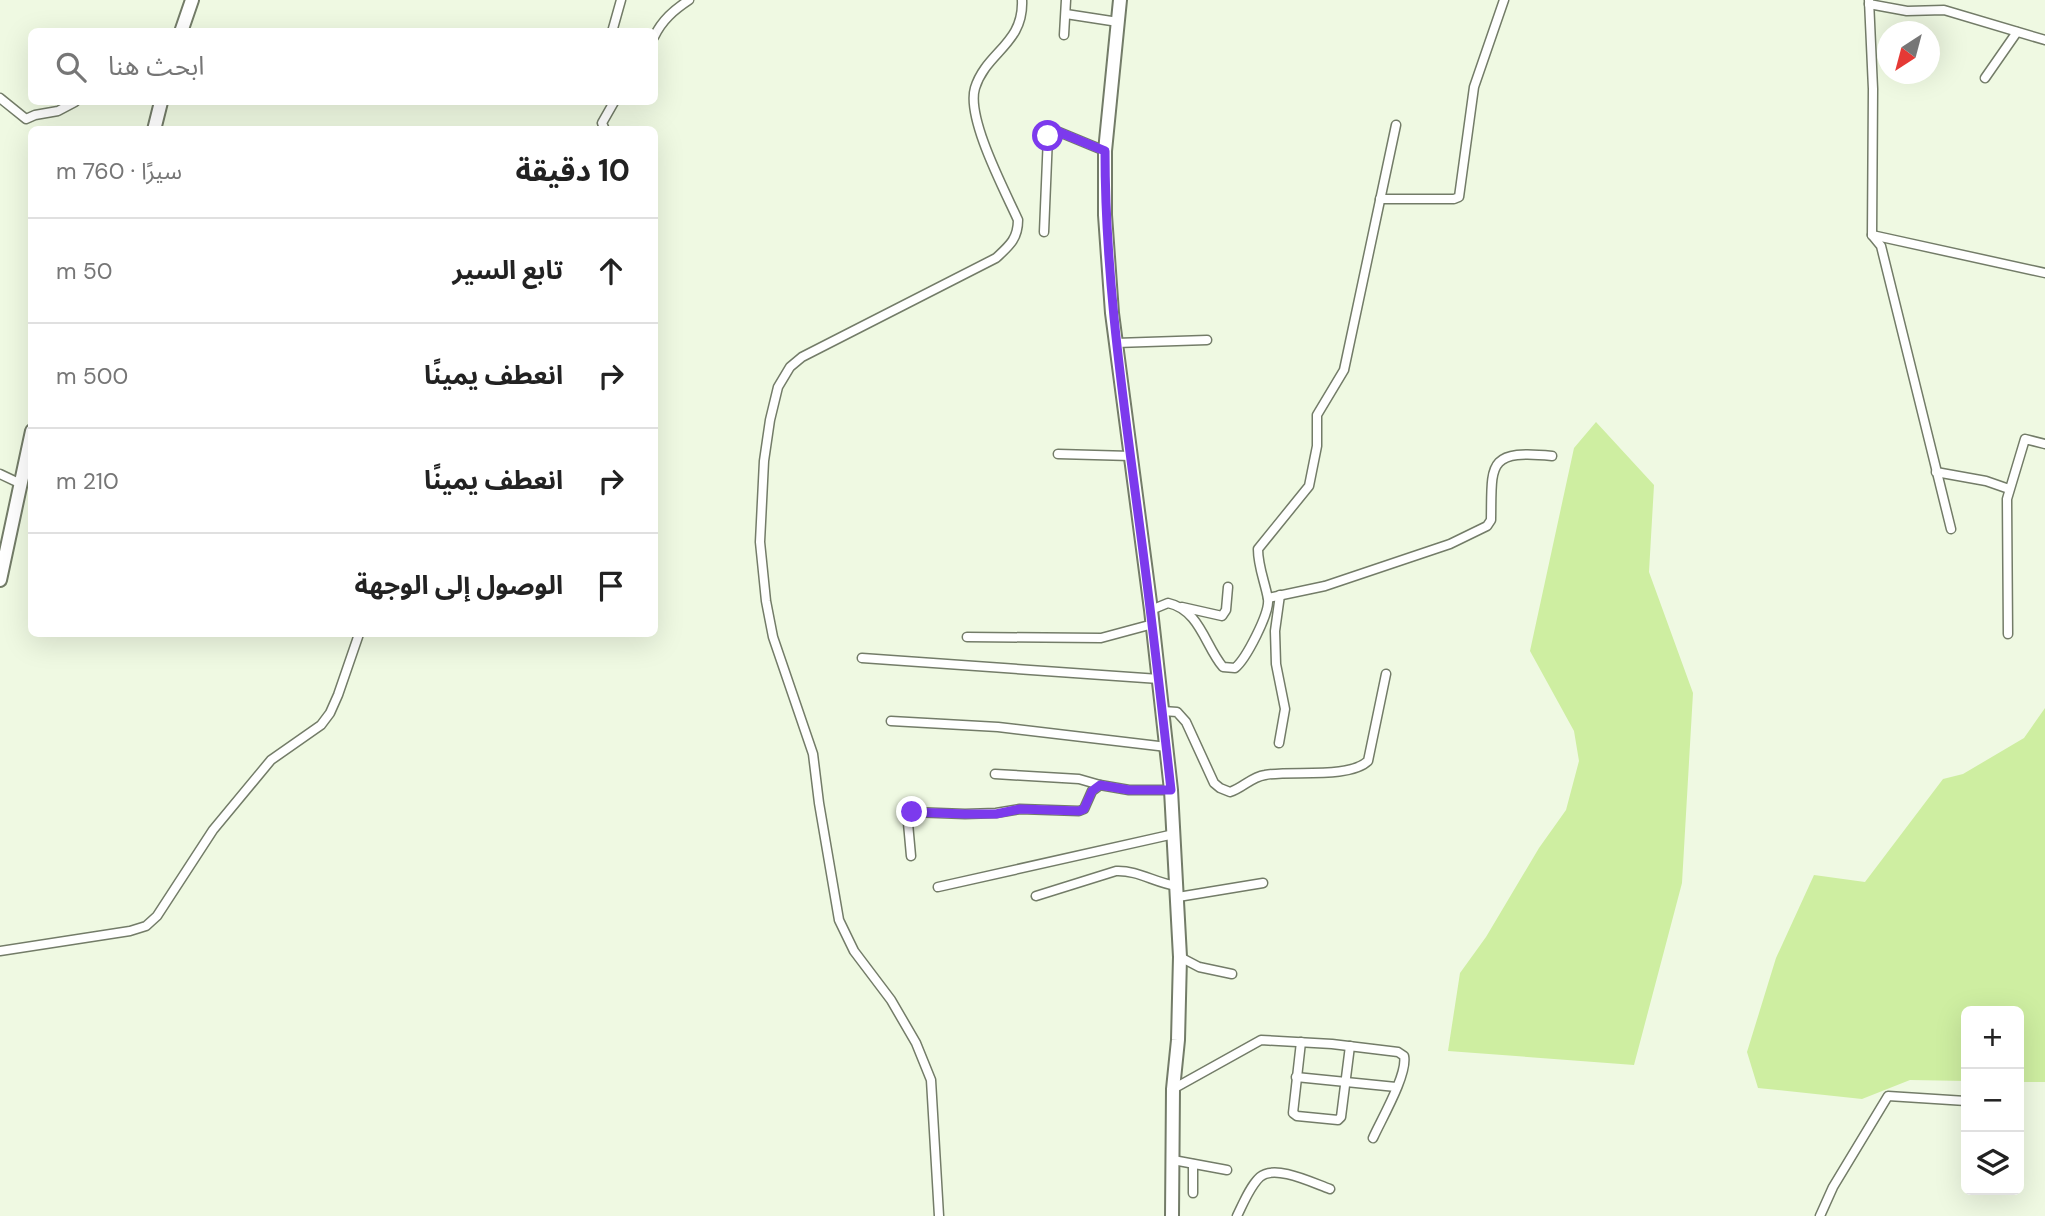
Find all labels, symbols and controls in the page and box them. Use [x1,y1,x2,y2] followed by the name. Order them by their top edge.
[1877,21,1940,84] north arrow
[28,28,658,105] search box
[52,48,90,86] icon: search
[108,49,205,83] text: ابحث هنا
[1032,120,1063,151] route start
[515,151,630,190] text: 10 دقيقة
[56,156,182,186] text: سيرًا · 760 m
[592,252,630,290] icon: ahead
[453,253,563,287] text: تابع السير
[56,256,112,286] text: 50 m
[592,357,630,395] icon: right
[424,358,563,392] text: انعطف يمينًا
[56,361,128,391] text: 500 m
[592,462,630,500] icon: right
[424,463,563,497] text: انعطف يمينًا
[56,466,119,496] text: 210 m
[592,567,630,605] icon: arrive
[354,568,563,602] text: الوصول إلى الوجهة
[896,796,927,827] route end
[1961,1006,2024,1195] map controls
[1961,1006,2024,1069] button: +
[1961,1069,2024,1132] button: −
[1961,1132,2024,1195] button: layers

